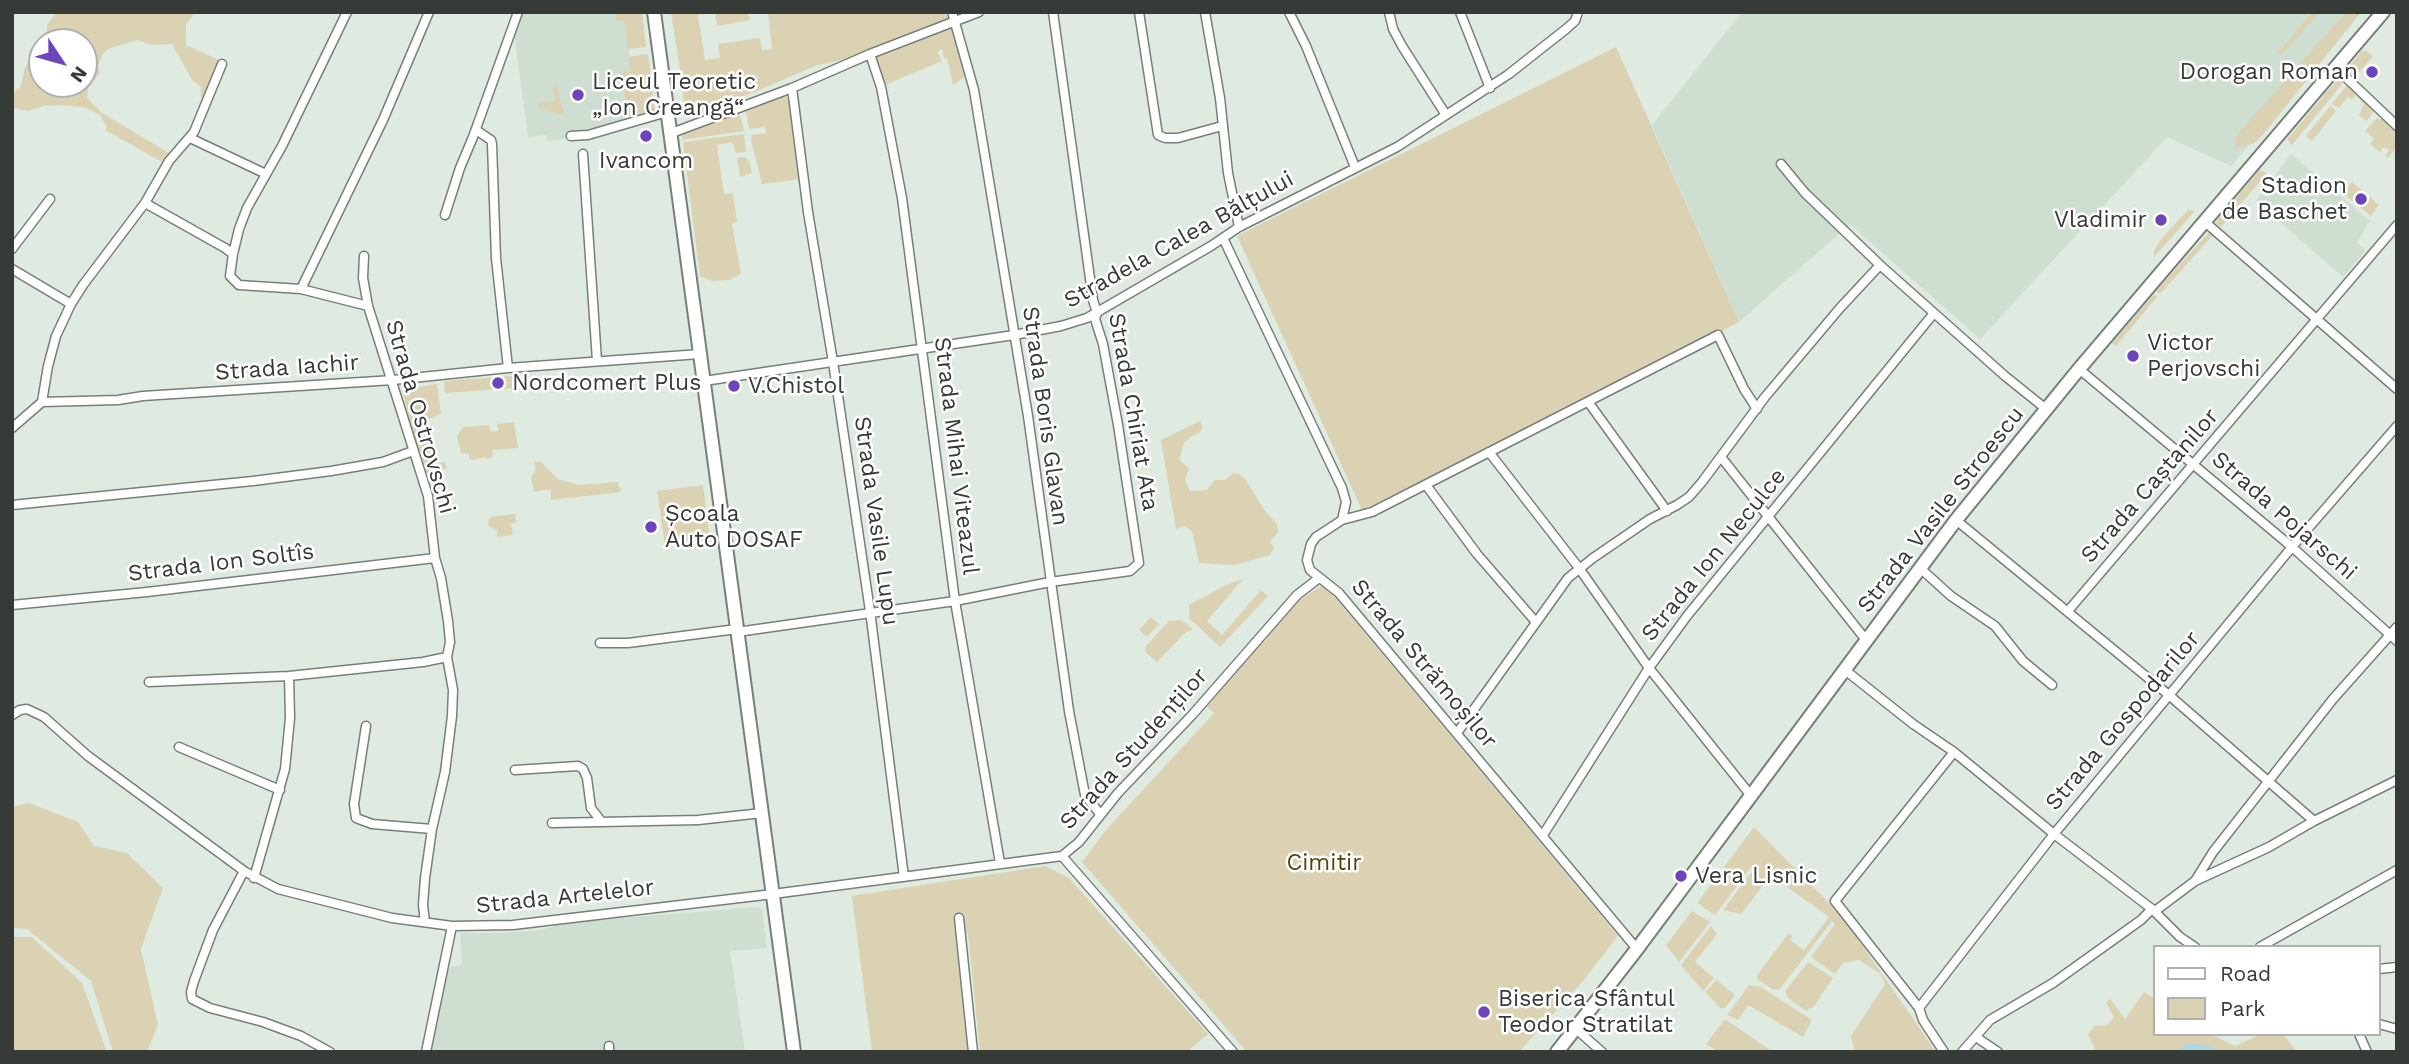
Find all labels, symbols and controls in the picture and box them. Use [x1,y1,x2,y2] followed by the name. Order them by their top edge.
[28,28,98,98] north arrow
[2180,58,2358,86] place label: Dorogan Roman
[65,62,92,87] text: N
[2364,64,2380,80] marker: Dorogan Roman
[592,68,756,122] place label: Liceul Teoretic „Ion Creangă“
[570,87,586,103] marker: Liceul Teoretic „Ion Creangă“
[638,128,654,144] marker: Ivancom
[599,147,693,175] place label: Ivancom
[1060,165,1298,315] street label: Stradela Calea Bălțului
[2222,172,2347,226] place label: Stadion de Baschet
[2353,191,2369,207] marker: Stadion de Baschet
[2054,206,2147,234] place label: Vladimir
[2153,212,2169,228] marker: Vladimir
[1016,305,1074,527] street label: Strada Boris Glavan
[1102,311,1164,513] street label: Strada Chiriat Ata
[379,317,461,517] street label: Strada Ostrovschi
[2147,329,2260,383] place label: Victor Perjovschi
[928,336,984,576] street label: Strada Mihai Viteazul
[2125,348,2141,364] marker: Victor Perjovschi
[214,349,360,387] street label: Strada Iachir
[512,369,701,397] place label: Nordcomert Plus
[748,372,844,400] place label: V.Chistol
[490,375,506,391] marker: Nordcomert Plus
[726,378,742,394] marker: V.Chistol
[1852,401,2030,619] street label: Strada Vasile Stroescu
[2075,403,2225,569] street label: Strada Caștanilor
[848,415,904,627] street label: Strada Vasile Lupu
[2206,446,2362,586] street label: Strada Pojarschi
[1636,463,1792,647] street label: Strada Ion Neculce
[665,500,803,554] place label: Școala Auto DOSAF
[643,519,659,535] marker: Școala Auto DOSAF
[126,538,316,588] street label: Strada Ion Soltîs
[1345,574,1503,754] street label: Strada Strămoșilor
[2040,626,2206,816] street label: Strada Gospodarilor
[1054,662,1214,836] street label: Strada Studenților
[1286,849,1362,877] park label: Cimitir
[1695,862,1817,890] place label: Vera Lisnic
[1673,868,1689,884] marker: Vera Lisnic
[475,874,655,920] street label: Strada Artelelor
[2154,945,2381,1036] legend
[2220,961,2271,986] text: Road
[1498,985,1675,1039] place label: Biserica Sfântul Teodor Stratilat
[2220,996,2265,1021] text: Park
[1476,1004,1492,1020] marker: Biserica Sfântul Teodor Stratilat

